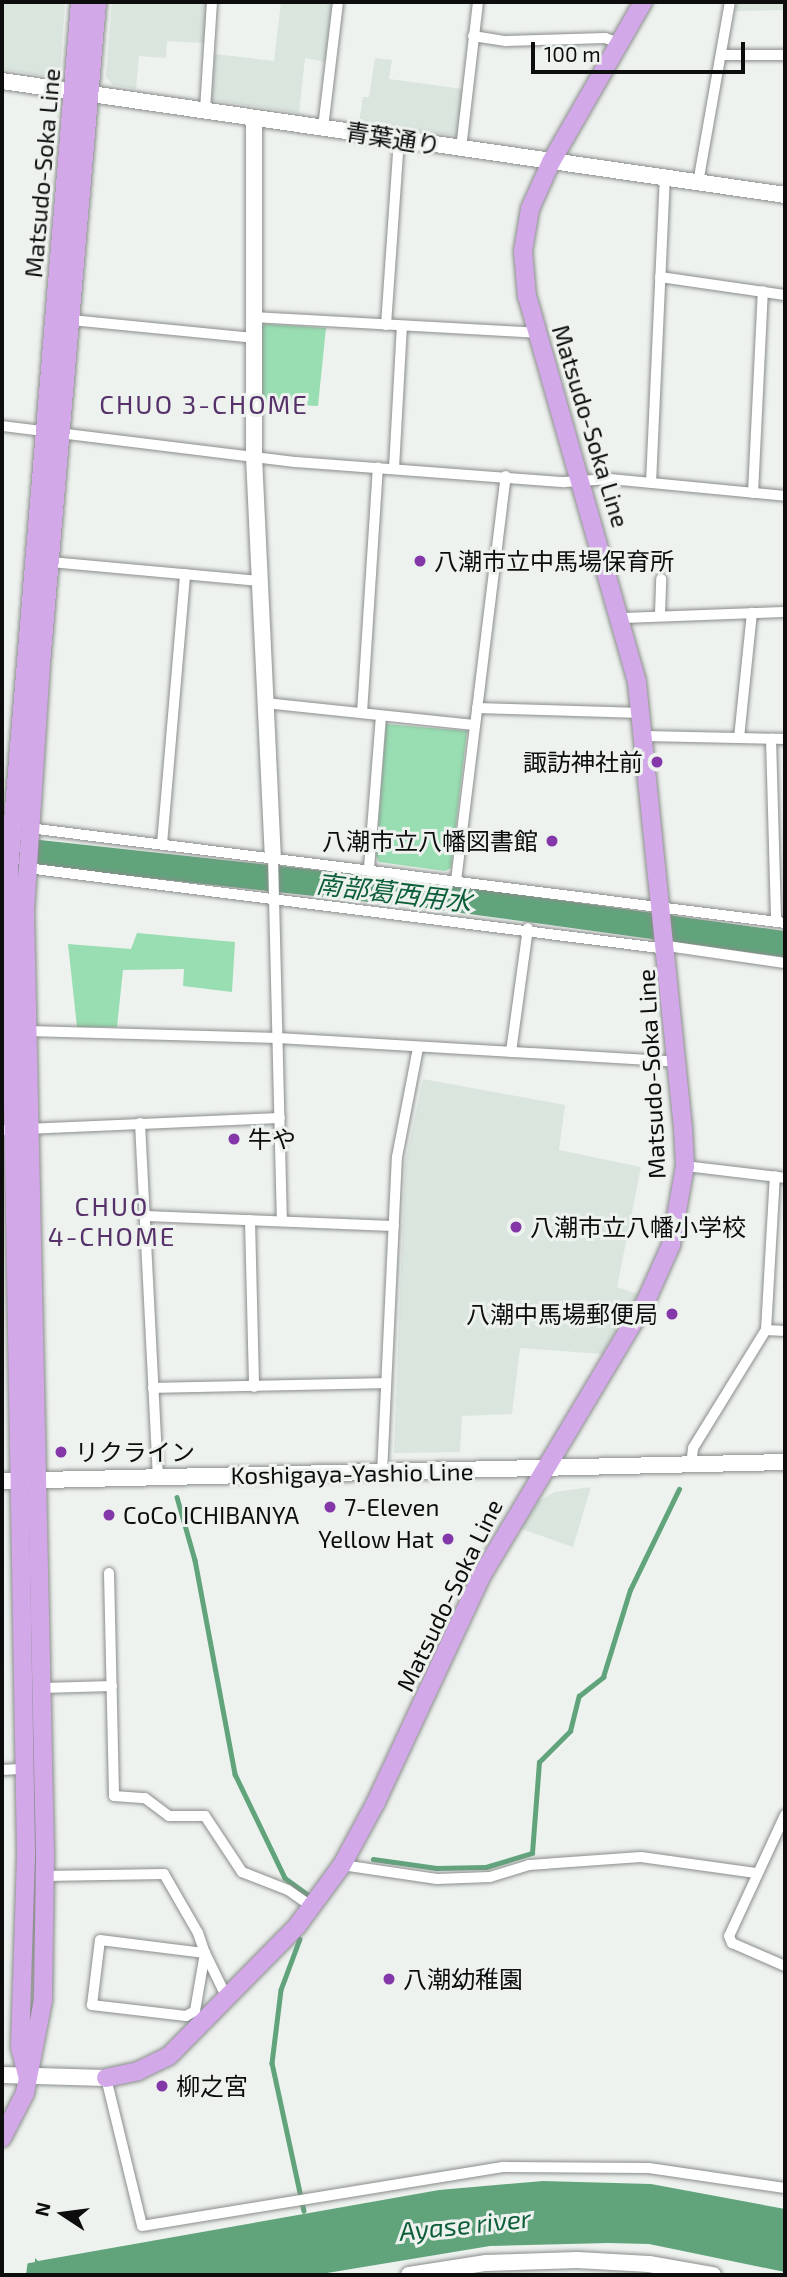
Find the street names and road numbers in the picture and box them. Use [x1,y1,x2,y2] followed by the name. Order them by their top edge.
[19,67,65,279] street label: Matsudo-Soka Line
[343,116,443,160] street label: 青葉通り
[547,321,635,531] street label: Matsudo-Soka Line
[631,968,671,1180] street label: Matsudo-Soka Line
[230,1456,474,1490] street label: Koshigaya-Yashio Line
[390,1494,508,1696] street label: Matsudo-Soka Line

